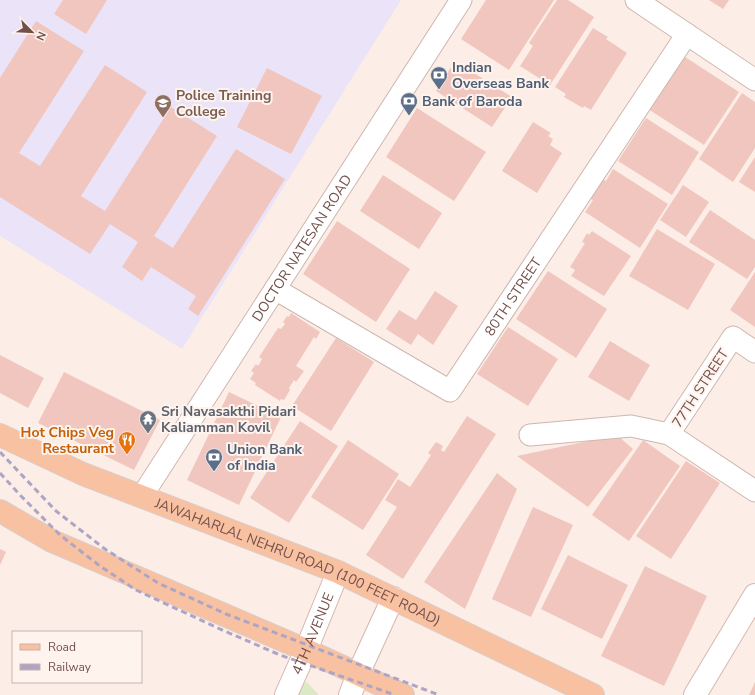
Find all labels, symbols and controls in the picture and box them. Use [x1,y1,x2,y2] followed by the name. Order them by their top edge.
[12,12,52,52] north arrow
[32,29,49,43] text: N
[452,58,549,93] place label: Indian Overseas Bank
[429,65,449,90] bank icon: Indian Overseas Bank
[176,86,271,121] place label: Police Training College
[399,91,419,116] bank icon: Bank of Baroda
[422,92,522,111] place label: Bank of Baroda
[153,93,173,118] school or university icon: Police Training College
[248,171,356,325] street label: DOCTOR NATESAN ROAD
[480,253,546,340] street label: 80TH STREET
[668,345,733,431] street label: 77TH STREET
[161,402,296,437] place label: Sri Navasakthi Pidari Kaliamman Kovil
[138,409,158,434] temple icon: Sri Navasakthi Pidari Kaliamman Kovil
[21,423,115,458] place label: Hot Chips Veg Restaurant
[117,430,137,455] restaurant icon: Hot Chips Veg Restaurant
[227,440,303,475] place label: Union Bank of India
[204,447,224,472] bank icon: Union Bank of India
[151,493,444,630] street label: JAWAHARLAL NEHRU ROAD (100 FEET ROAD)
[287,590,339,678] street label: 4TH AVENUE
[12,631,142,683] legend
[48,639,76,655] text: Road
[48,659,92,675] text: Railway

